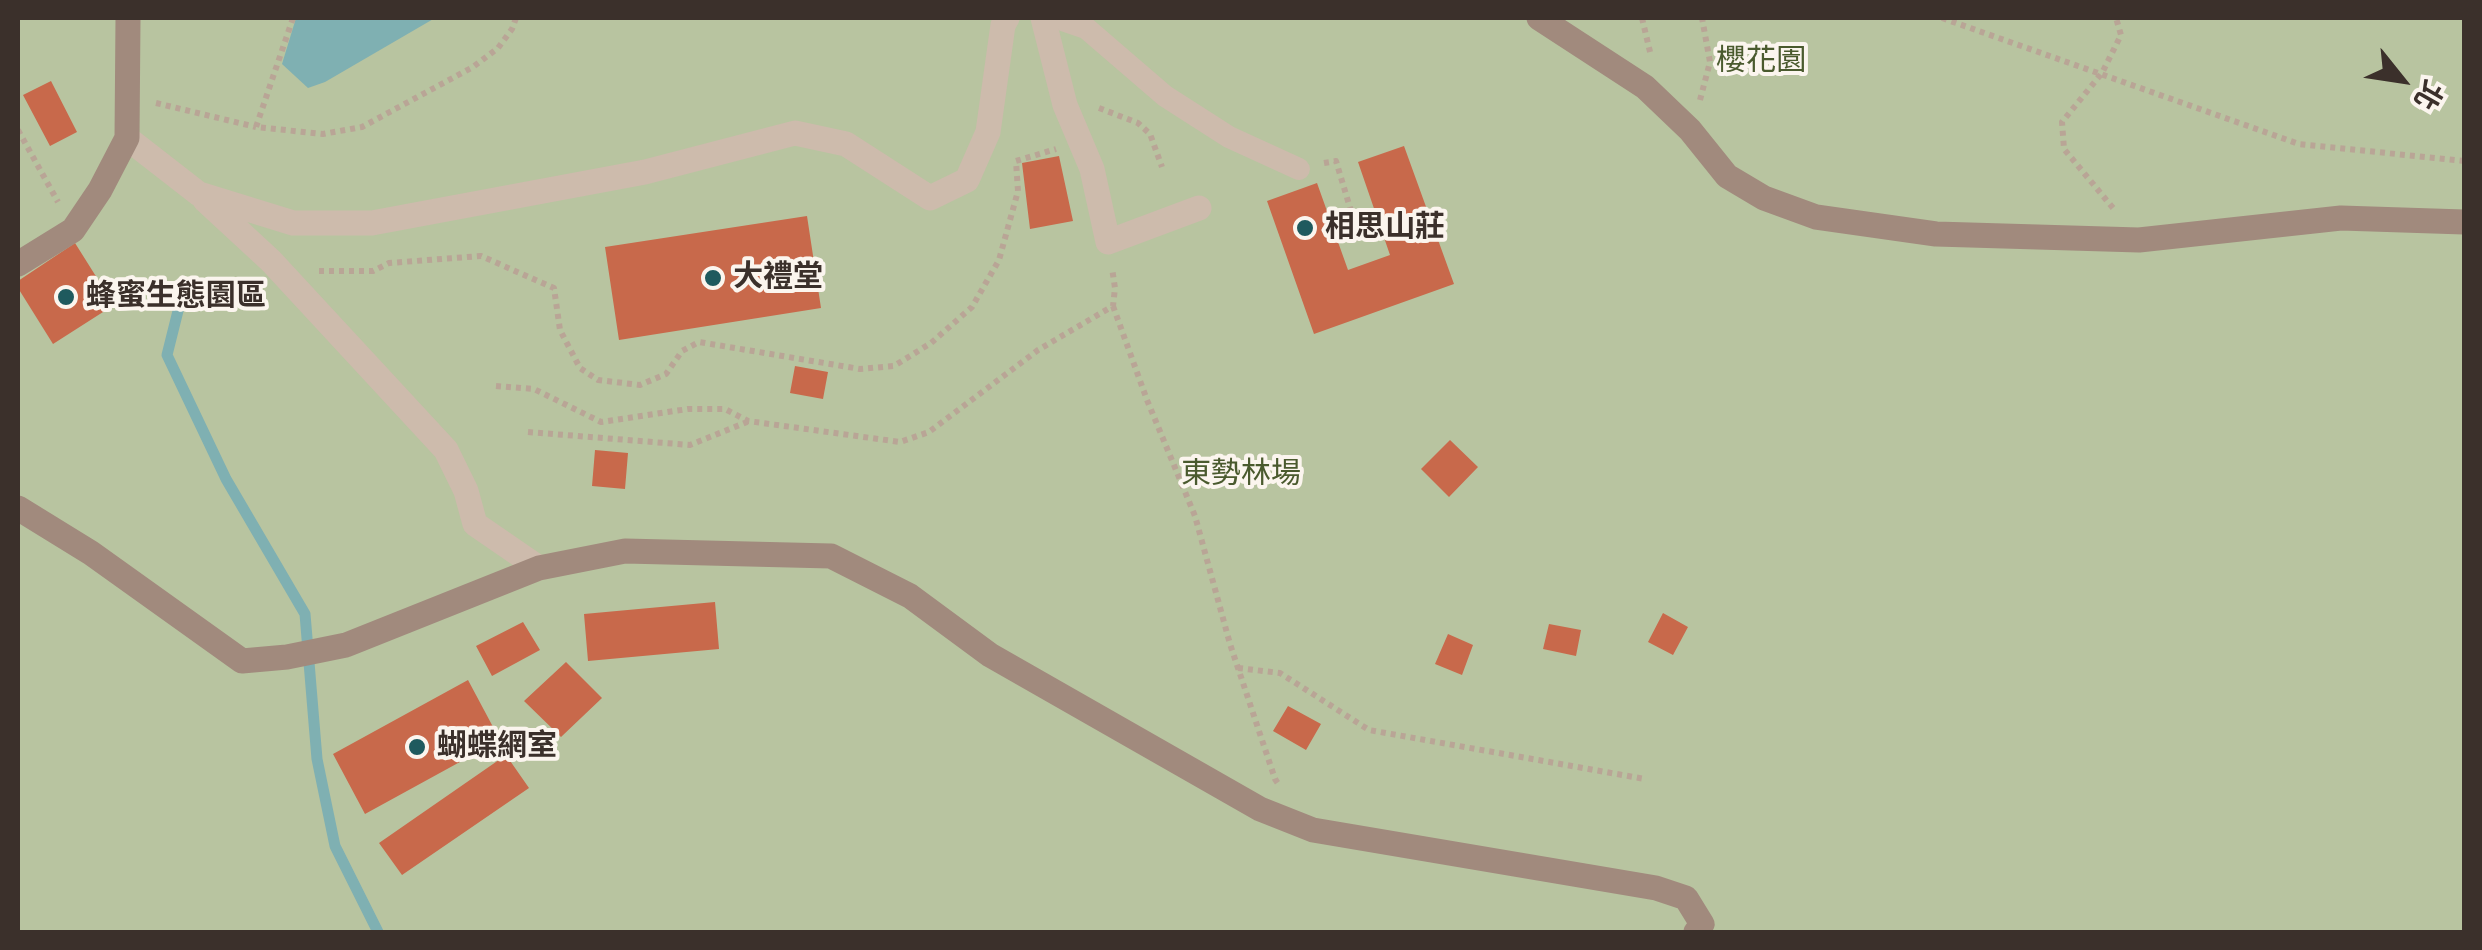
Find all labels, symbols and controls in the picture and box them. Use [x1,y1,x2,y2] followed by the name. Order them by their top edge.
[2352,30,2452,130] north arrow
[1716,44,1806,80] park label: 櫻花園
[2408,75,2449,115] text: 北
[1325,210,1445,246] place label: 相思山莊
[1294,217,1316,239] marker: 相思山莊
[733,260,823,296] place label: 大禮堂
[702,267,724,289] marker: 大禮堂
[86,279,266,315] place label: 蜂蜜生態園區
[55,286,77,308] marker: 蜂蜜生態園區
[1181,457,1301,493] park label: 東勢林場
[437,729,557,765] place label: 蝴蝶網室
[406,736,428,758] marker: 蝴蝶網室

